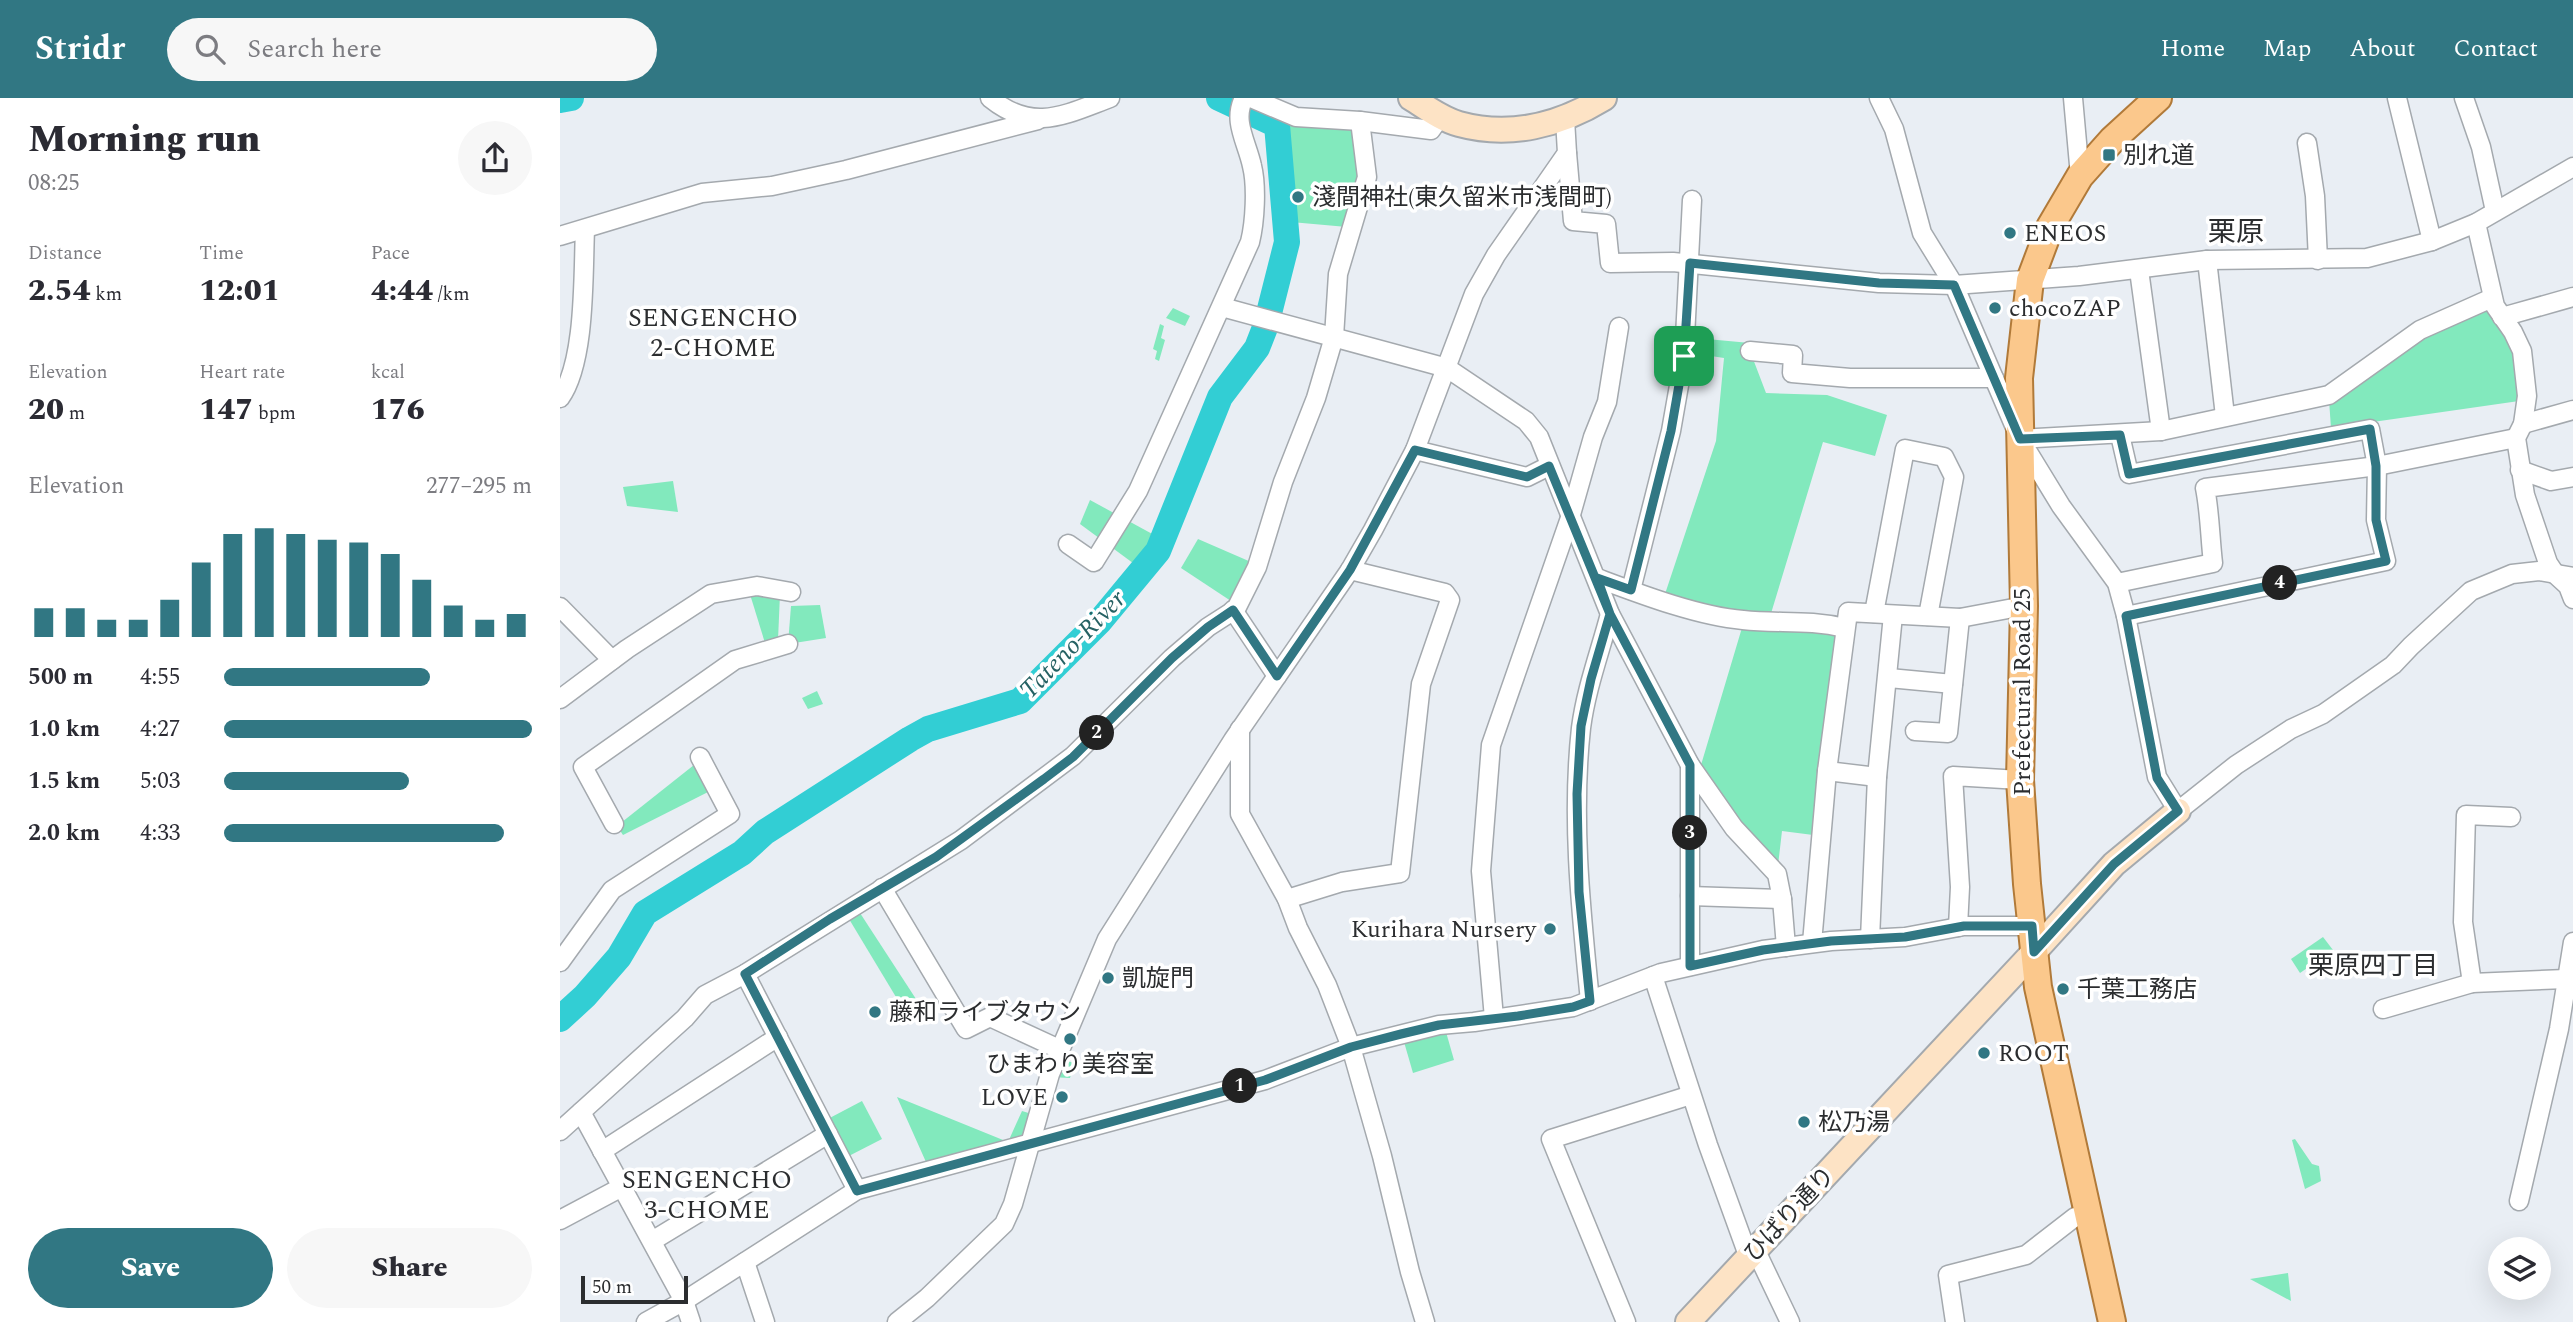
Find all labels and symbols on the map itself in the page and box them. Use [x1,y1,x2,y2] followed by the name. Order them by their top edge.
[2123,138,2195,174] place label: 別れ道
[2101,147,2117,163] marker: 別れ道
[1312,180,1612,216] place label: 淺間神社(東久留米市浅間町)
[1290,189,1306,205] marker: 淺間神社(東久留米市浅間町)
[2208,211,2264,254] district label: 栗原
[2024,216,2106,252] place label: ENEOS
[2002,225,2018,241] marker: ENEOS
[2009,291,2121,327] place label: chocoZAP
[628,298,798,368] district label: SENGENCHO 2-CHOME
[1987,300,2003,316] marker: chocoZAP
[1654,326,1714,386] pin
[2262,566,2298,601] pin: 4
[1010,580,1136,709] water label: Tateno-River
[2005,588,2041,796] street label: Prefectural Road 25
[1080,716,1114,750] pin: 2
[1672,816,1708,850] pin: 3
[1351,912,1537,948] place label: Kurihara Nursery
[1542,921,1558,937] marker: Kurihara Nursery
[2308,946,2438,986] district label: 栗原四丁目
[1122,961,1194,997] place label: 凱旋門
[1100,970,1116,986] marker: 凱旋門
[2077,972,2197,1008] place label: 千葉工務店
[2055,981,2071,997] marker: 千葉工務店
[889,995,1081,1031] place label: 藤和ライブタウン
[867,1004,883,1020] marker: 藤和ライブタウン
[1062,1031,1078,1047] marker: ひまわり美容室
[1998,1036,2069,1072] place label: ROOT
[1976,1045,1992,1061] marker: ROOT
[986,1047,1154,1083] place label: ひまわり美容室
[1222,1068,1258,1104] pin: 1
[981,1080,1048,1116] place label: LOVE
[1054,1089,1070,1105] marker: LOVE
[1818,1105,1890,1141] place label: 松乃湯
[1796,1114,1812,1130] marker: 松乃湯
[1736,1159,1844,1271] street label: ひばり通り
[622,1160,792,1230] district label: SENGENCHO 3-CHOME
[581,1273,688,1305] scale bar

